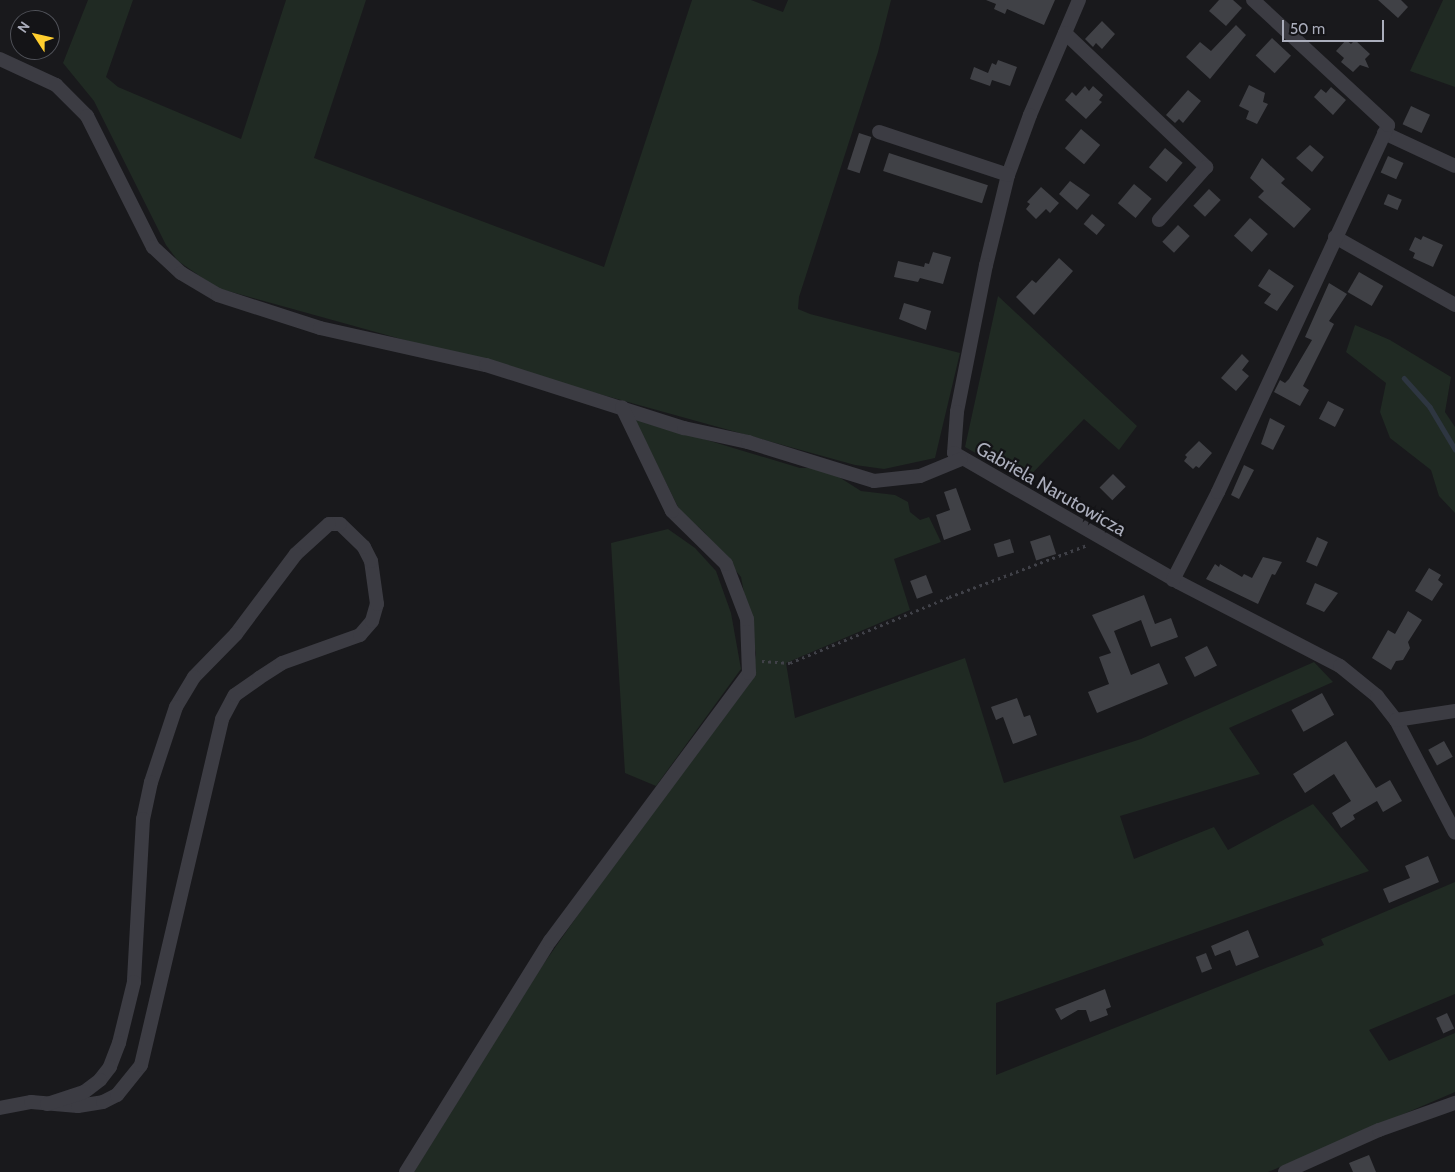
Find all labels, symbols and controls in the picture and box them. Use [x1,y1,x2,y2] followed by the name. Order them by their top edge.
[10,10,60,60] north arrow
[1285,10,1388,42] scale bar
[13,18,34,36] text: N
[1290,20,1325,38] text: 50 m
[972,437,1130,541] street label: Gabriela Narutowicza

